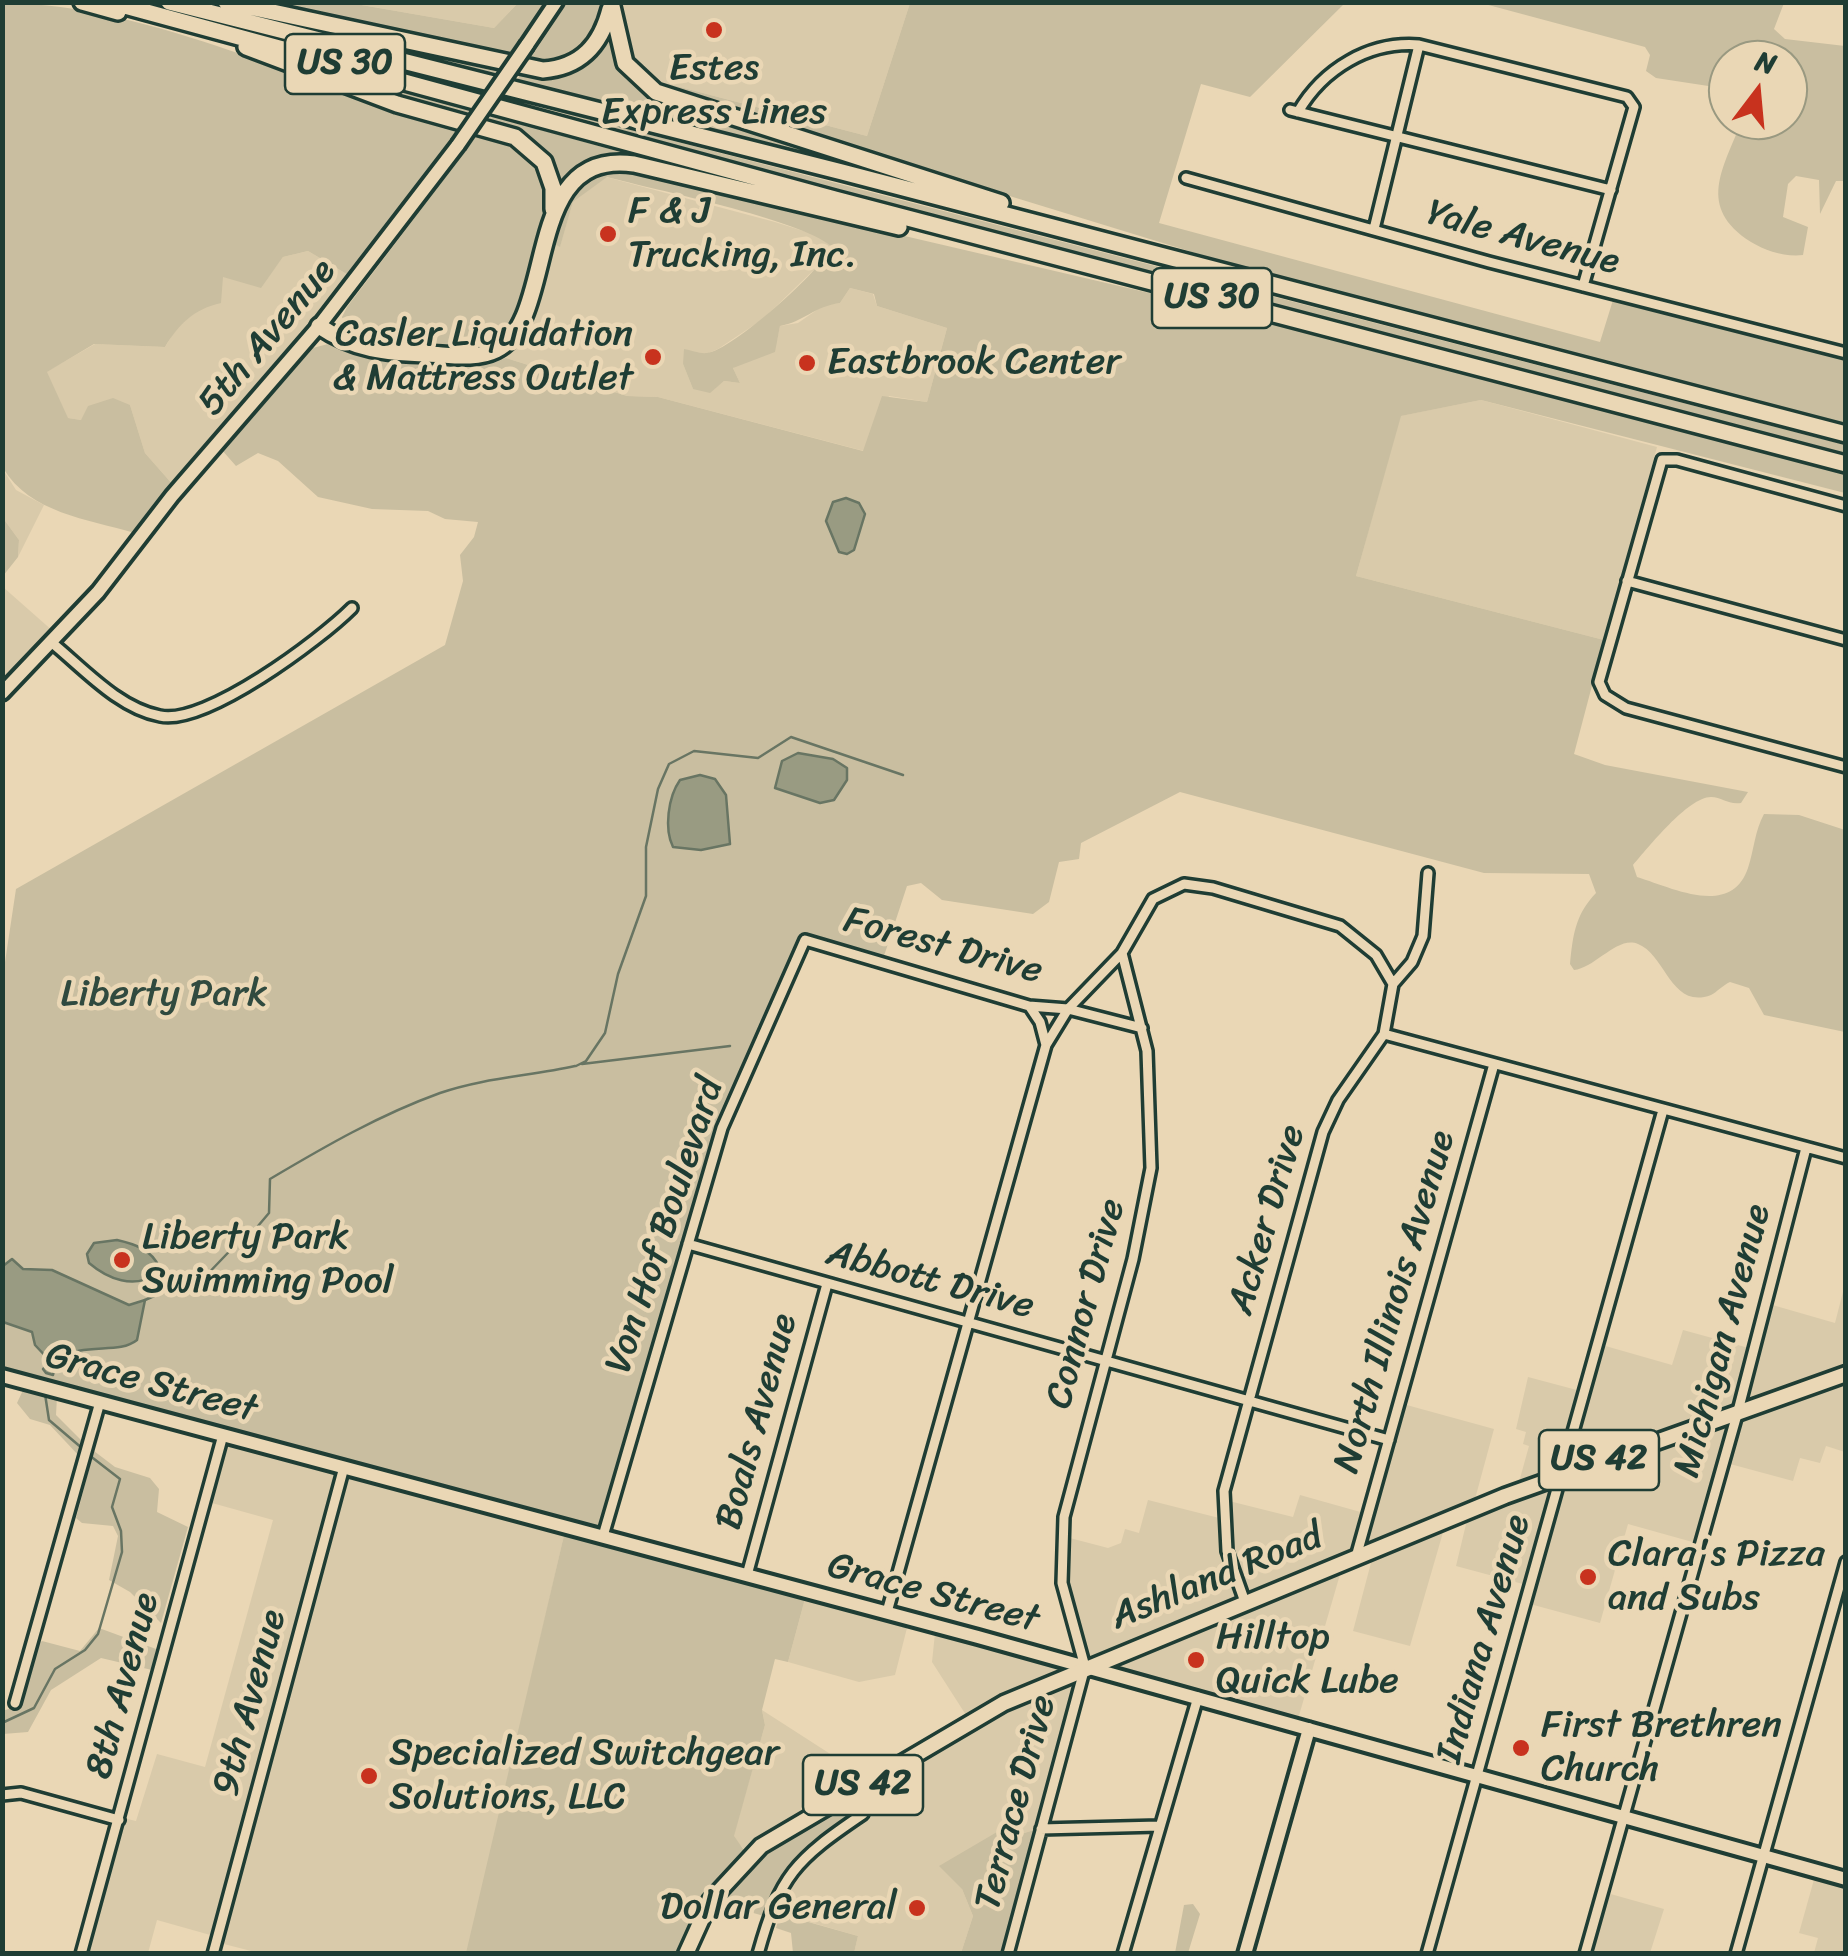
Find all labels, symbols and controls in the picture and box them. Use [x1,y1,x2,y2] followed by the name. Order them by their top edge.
[703,19,725,41] marker: Estes Express Lines
[285,34,405,94] road number: US 30
[1750,36,1782,89] text: N
[1708,40,1808,140] north arrow
[601,46,827,136] place label: Estes Express Lines
[628,189,857,278] place label: F & J Trucking, Inc.
[1422,191,1624,287] street label: Yale Avenue
[597,223,619,245] marker: F & J Trucking, Inc.
[189,250,347,426] street label: 5th Avenue
[1152,268,1272,328] road number: US 30
[332,312,633,402] place label: Casler Liquidation & Mattress Outlet
[827,340,1121,386] place label: Eastbrook Center
[642,346,664,368] marker: Casler Liquidation & Mattress Outlet
[796,352,818,374] marker: Eastbrook Center
[839,899,1047,995] street label: Forest Drive
[61,972,267,1018] park label: Liberty Park
[597,1073,735,1379] street label: Von Hof Boulevard
[1219,1120,1317,1320] street label: Acker Drive
[1325,1126,1467,1478] street label: North Illinois Avenue
[1037,1194,1137,1414] street label: Connor Drive
[1666,1199,1782,1483] street label: Michigan Avenue
[142,1215,394,1304] place label: Liberty Park Swimming Pool
[821,1231,1039,1331] street label: Abbott Drive
[111,1249,133,1271] marker: Liberty Park Swimming Pool
[707,1309,809,1535] street label: Boals Avenue
[40,1334,262,1434] street label: Grace Street
[1539,1430,1659,1490] road number: US 42
[1428,1510,1542,1768] street label: Indiana Avenue
[1105,1515,1329,1641] street label: Ashland Road
[1608,1532,1825,1622] place label: Clara's Pizza and Subs
[822,1544,1044,1644] street label: Grace Street
[1577,1566,1599,1588] marker: Clara's Pizza and Subs
[77,1588,171,1784] street label: 8th Avenue
[204,1605,298,1801] street label: 9th Avenue
[1216,1615,1399,1705] place label: Hilltop Quick Lube
[1185,1649,1207,1671] marker: Hilltop Quick Lube
[966,1691,1068,1915] street label: Terrace Drive
[1541,1703,1782,1792] place label: First Brethren Church
[389,1731,779,1820] place label: Specialized Switchgear Solutions, LLC
[1510,1737,1532,1759] marker: First Brethren Church
[803,1755,923,1815] road number: US 42
[358,1765,380,1787] marker: Specialized Switchgear Solutions, LLC
[660,1885,897,1931] place label: Dollar General
[906,1897,928,1919] marker: Dollar General

